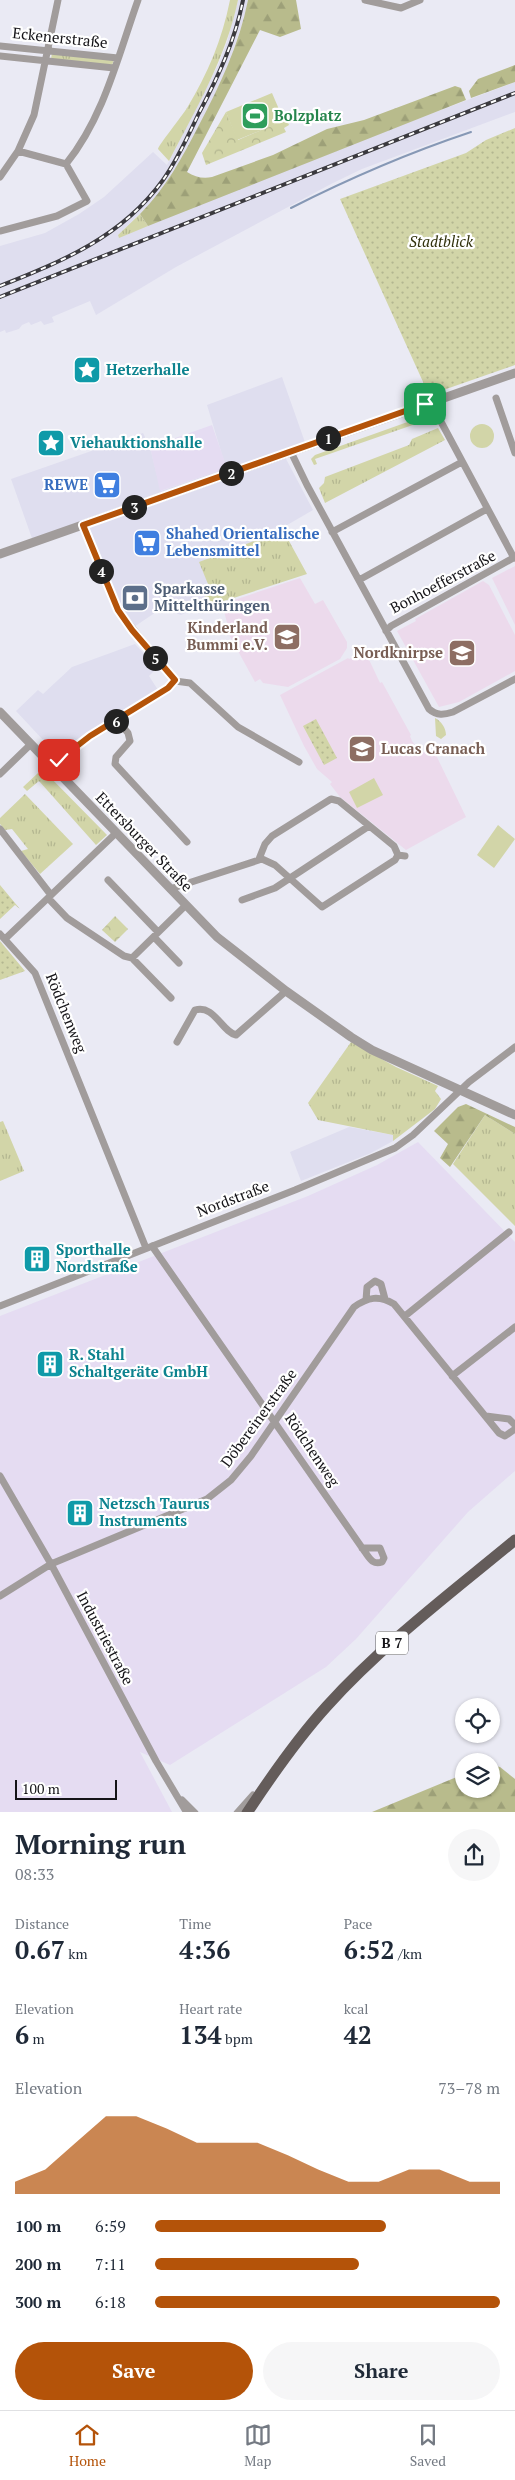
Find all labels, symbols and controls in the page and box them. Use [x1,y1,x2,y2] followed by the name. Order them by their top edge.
[12,22,109,52] street label: Eckenerstraße
[240,101,270,131] sports icon: Bolzplatz
[274,105,342,125] place label: Bolzplatz
[409,231,474,251] park label: Stadtblick
[72,355,102,385] place icon: Hetzerhalle
[106,359,190,379] place label: Hetzerhalle
[404,383,446,425] pin
[411,390,439,418] icon: arrive
[316,426,340,450] pin: 1
[36,428,66,458] place icon: Viehauktionshalle
[325,429,332,448] text: 1
[70,432,202,452] place label: Viehauktionshalle
[218,460,244,486] pin: 2
[228,464,235,483] text: 2
[92,470,122,500] supermarket icon: REWE
[44,474,88,494] place label: REWE
[122,494,146,520] pin: 3
[131,498,138,517] text: 3
[166,523,319,560] place label: Shahed Orientalische Lebensmittel
[132,528,162,558] supermarket icon: Shahed Orientalische Lebensmittel
[386,545,499,617] street label: Bonhoefferstraße
[88,558,114,584] pin: 4
[98,562,105,581] text: 4
[154,578,270,615] place label: Sparkasse Mittelthüringen
[120,583,150,613] bank icon: Sparkasse Mittelthüringen
[187,617,268,654] place label: Kinderland Bummi e.V.
[272,622,302,652] school or university icon: Kinderland Bummi e.V.
[447,638,477,668] school or university icon: Nordknirpse
[353,642,443,662] place label: Nordknirpse
[142,646,168,670] pin: 5
[152,649,159,668] text: 5
[104,708,128,734] pin: 6
[113,712,120,731] text: 6
[347,734,377,764] school or university icon: Lucas Cranach
[381,738,485,758] place label: Lucas Cranach
[38,739,80,781] pin
[45,746,73,774] icon: check
[92,787,197,895] street label: Ettersburger Straße
[42,970,92,1056] street label: Rödchenweg
[194,1175,272,1221] street label: Nordstraße
[56,1239,138,1276] place label: Sporthalle Nordstraße
[22,1244,52,1274] building icon: Sporthalle Nordstraße
[69,1344,208,1381] place label: R. Stahl Schaltgeräte GmbH
[35,1349,65,1379] building icon: R. Stahl Schaltgeräte GmbH
[216,1364,301,1471] street label: Döbereinerstraße
[281,1409,345,1491] street label: Rödchenweg
[99,1493,210,1530] place label: Netzsch Taurus Instruments
[65,1498,95,1528] building icon: Netzsch Taurus Instruments
[73,1587,139,1688] street label: Industriestraße
[376,1632,408,1655] road number: B 7
[455,1698,500,1798] map controls
[455,1698,500,1743] button: locate
[455,1753,500,1798] button: layers
[15,1778,118,1801] scale bar
[22,1779,60,1798] text: 100 m
[15,1825,186,1862] text: Morning run
[448,1829,500,1881] button: share
[15,1863,54,1885] text: 08:33
[15,1914,69,1933] text: Distance
[179,1914,211,1933] text: Time
[344,1914,372,1933] text: Pace
[15,1933,65,1966] text: 0.67
[179,1933,230,1966] text: 4:36
[344,1933,395,1966] text: 6:52
[65,1944,88,1963] text: km
[395,1944,422,1963] text: /km
[15,1999,74,2018] text: Elevation
[179,1999,242,2018] text: Heart rate
[344,1999,369,2018] text: kcal
[15,2018,29,2051] text: 6
[179,2018,222,2051] text: 134
[344,2018,372,2051] text: 42
[29,2029,45,2048] text: m
[222,2029,253,2048] text: bpm
[15,2077,82,2099] text: Elevation
[438,2077,500,2099] text: 73–78 m
[15,2215,61,2237] text: 100 m
[95,2215,126,2237] text: 6:59
[15,2253,61,2275] text: 200 m
[95,2253,126,2275] text: 7:11
[15,2291,61,2313] text: 300 m
[95,2291,126,2313] text: 6:18
[15,2342,253,2400] button: Save
[263,2342,500,2400] button: Share
[69,2421,106,2470] tab: Home
[244,2421,272,2470] tab: Map
[410,2421,446,2470] tab: Saved

